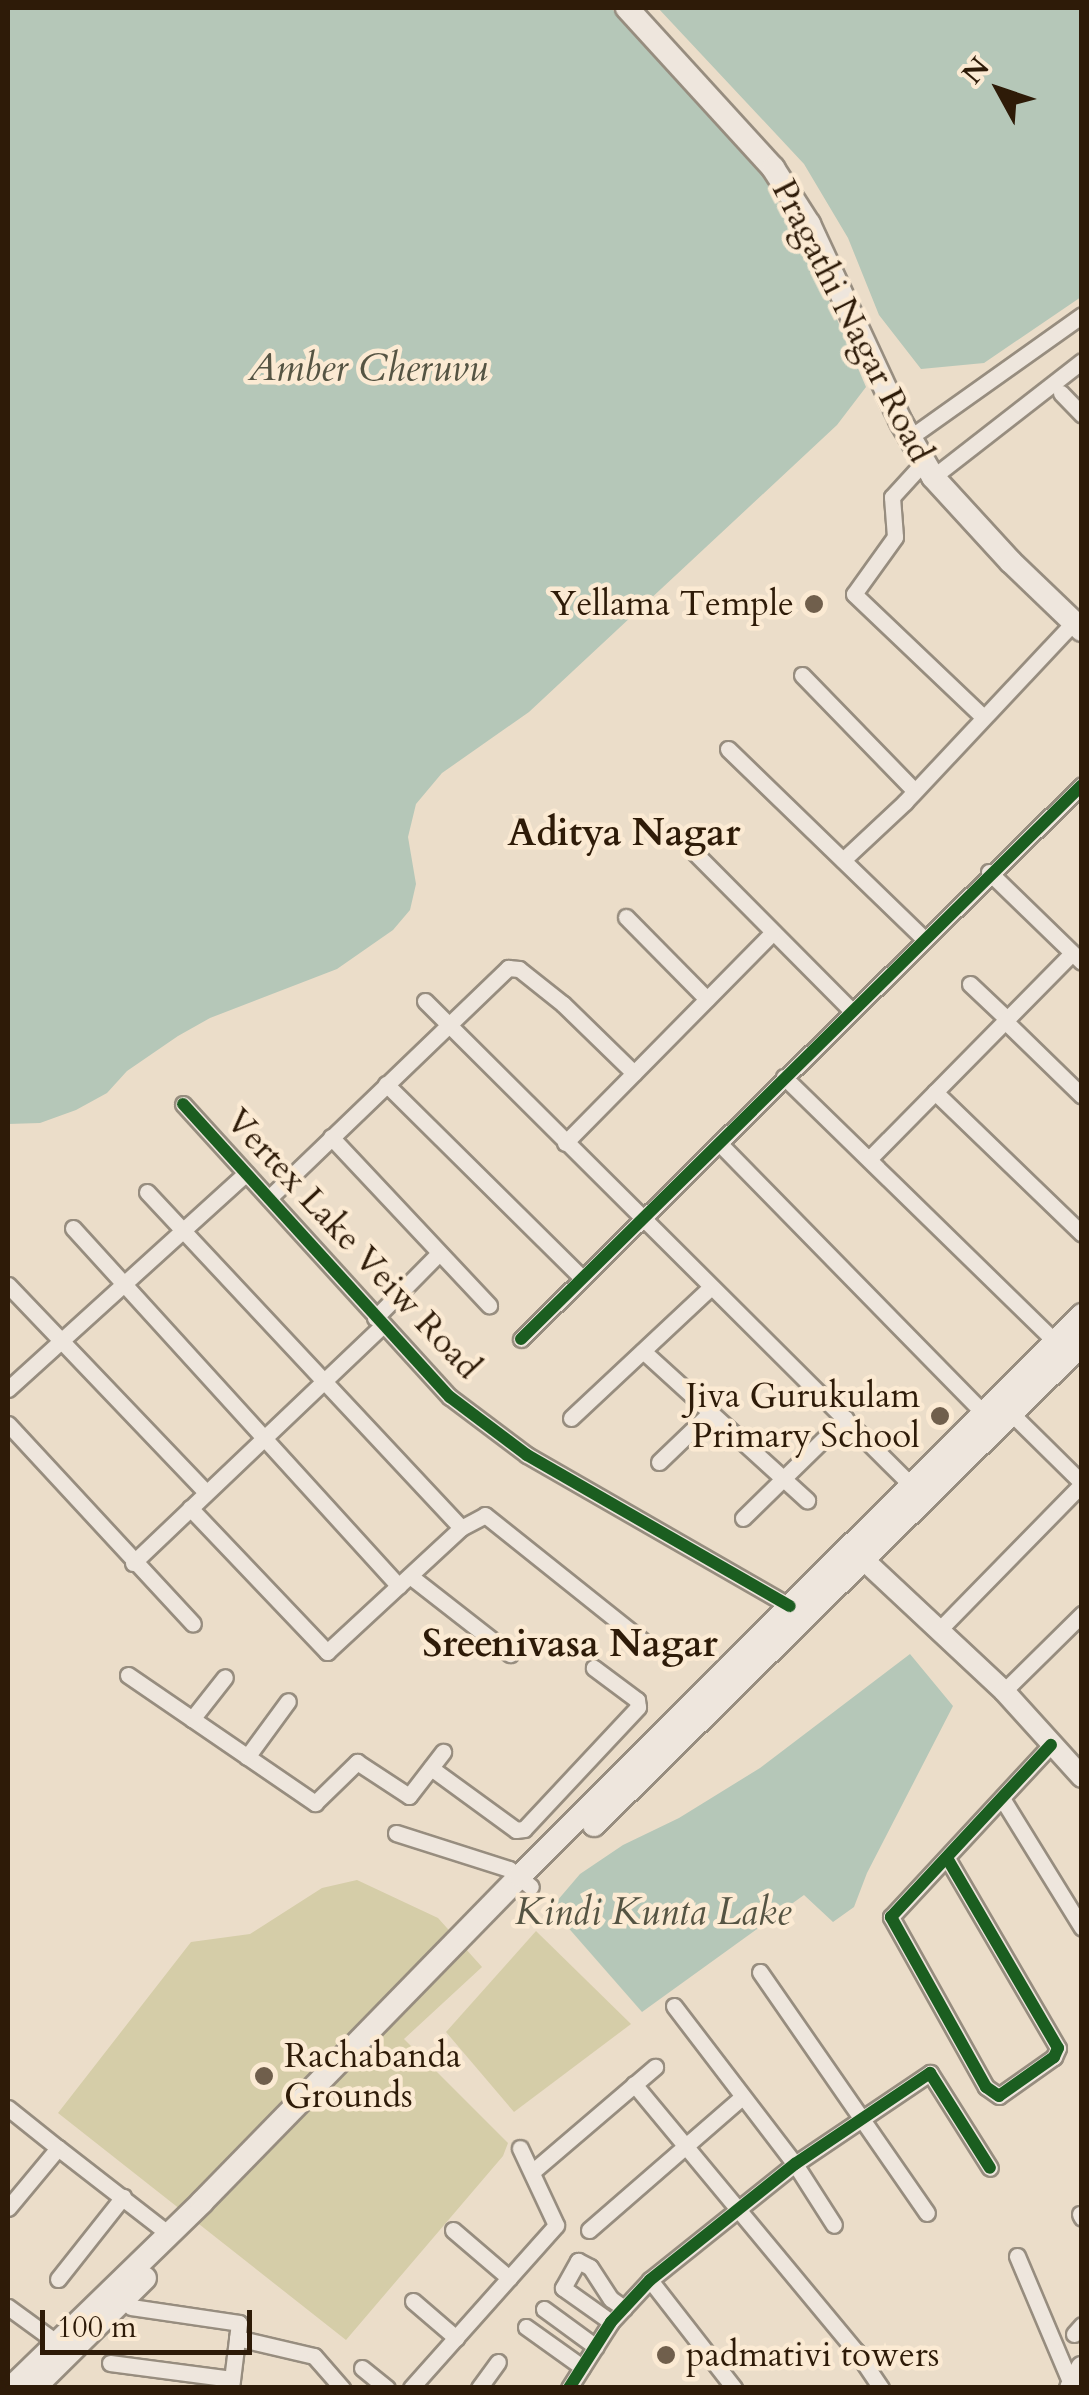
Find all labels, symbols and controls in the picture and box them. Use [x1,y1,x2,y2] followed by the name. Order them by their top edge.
[949,40,1049,140] north arrow
[954,49,998,92] text: N
[763,173,941,469] street label: Pragathi Nagar Road
[248,346,488,392] water label: Amber Cheruvu
[550,583,794,625] place label: Yellama Temple
[803,593,825,615] marker: Yellama Temple
[508,811,740,857] district label: Aditya Nagar
[217,1100,489,1388] street label: Vertex Lake Veiw Road
[686,1375,920,1457] place label: Jiva Gurukulam Primary School
[929,1405,951,1427] marker: Jiva Gurukulam Primary School
[422,1622,718,1668] district label: Sreenivasa Nagar
[515,1890,791,1936] water label: Kindi Kunta Lake
[284,2035,461,2117] place label: Rachabanda Grounds
[253,2065,275,2087] marker: Rachabanda Grounds
[45,2290,258,2352] scale bar
[57,2307,137,2348] text: 100 m
[686,2334,939,2376] place label: padmativi towers
[655,2344,677,2366] marker: padmativi towers

